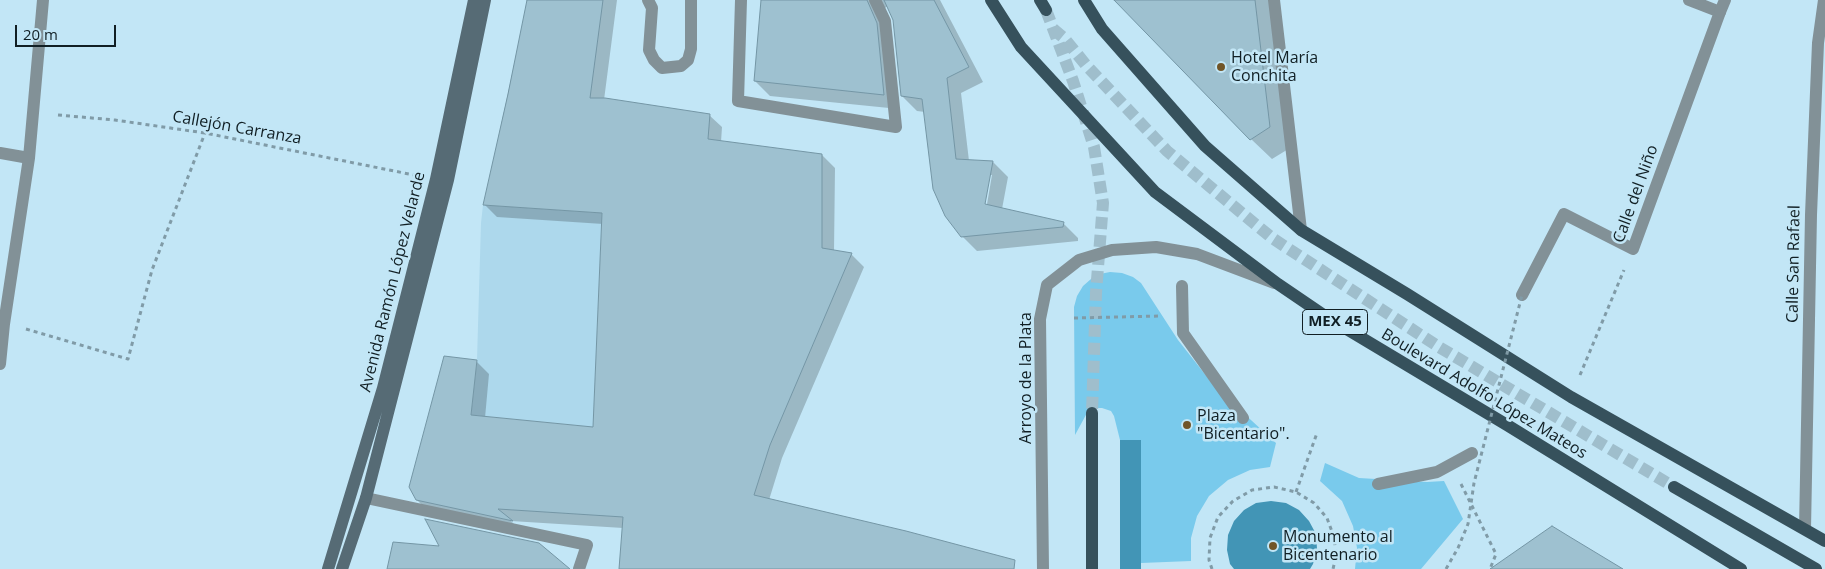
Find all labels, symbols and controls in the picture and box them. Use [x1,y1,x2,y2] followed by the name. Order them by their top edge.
[18,15,119,47] scale bar
[23,24,58,44] text: 20 m
[1231,48,1318,86] place label: Hotel María Conchita
[1215,61,1227,73] marker: Hotel María Conchita
[171,107,303,149] street label: Callejón Carranza
[1609,142,1663,246] street label: Calle del Niño
[356,170,430,394] street label: Avenida Ramón López Velarde
[1783,205,1805,323] street label: Calle San Rafael
[1302,310,1368,334] road number: MEX 45
[1016,312,1036,444] street label: Arroyo de la Plata
[1378,325,1590,463] street label: Boulevard Adolfo López Mateos
[1197,406,1290,444] place label: Plaza "Bicentario".
[1181,419,1193,431] marker: Plaza "Bicentario".
[1283,527,1393,565] place label: Monumento al Bicentenario
[1267,540,1279,552] marker: Monumento al Bicentenario

